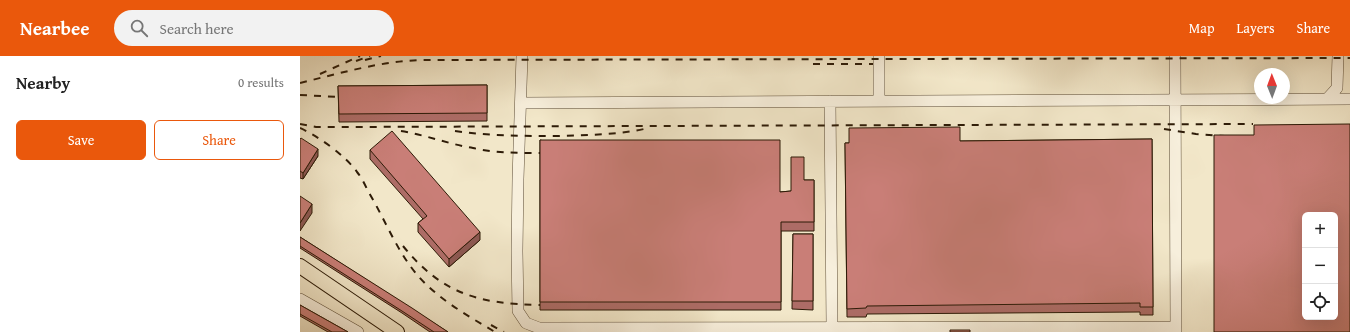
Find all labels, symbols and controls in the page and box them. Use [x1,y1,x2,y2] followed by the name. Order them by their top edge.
[114,10,394,46] search box
[20,14,90,42] text: Nearbee
[128,17,150,39] icon: search
[160,18,234,39] text: Search here
[1189,18,1215,38] text: Map
[1237,18,1275,38] text: Layers
[1297,18,1330,38] text: Share
[1254,68,1290,104] north arrow
[16,70,70,95] text: Nearby
[238,73,284,92] text: 0 results
[16,120,146,160] button: Save
[154,120,284,160] button: Share
[1302,212,1338,320] map controls
[1302,212,1338,248] button: +
[1302,248,1338,284] button: −
[1302,284,1338,320] button: locate

